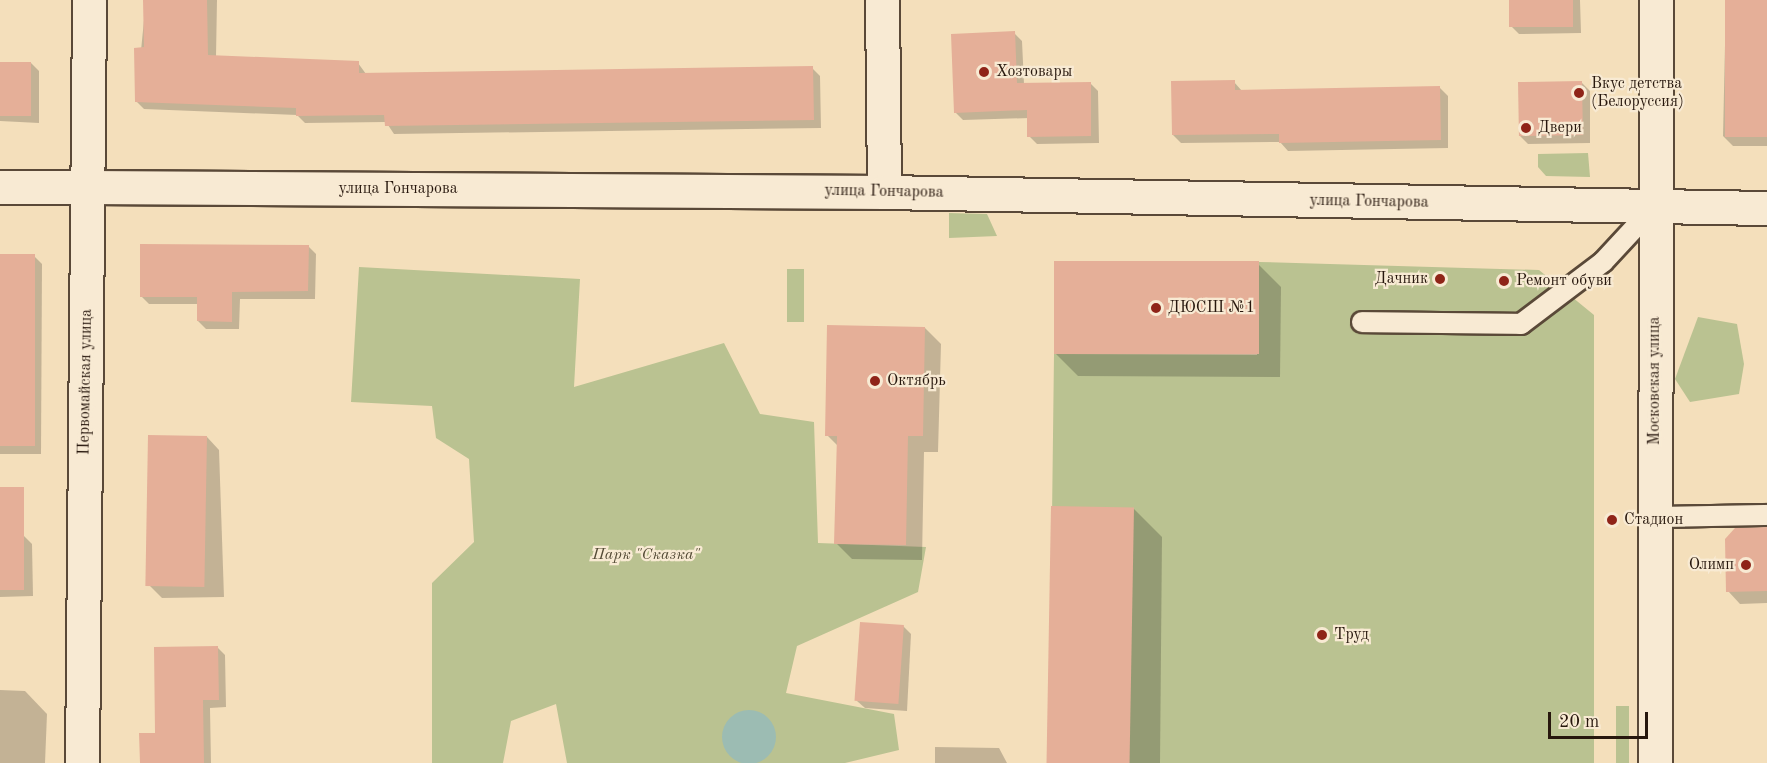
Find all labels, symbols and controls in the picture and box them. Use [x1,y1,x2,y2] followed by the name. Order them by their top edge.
[996,62,1072,82] place label: Хозтовары
[977,65,991,79] marker: Хозтовары
[1591,74,1684,112] place label: Вкус детства (Белоруссия)
[1572,86,1586,100] marker: Вкус детства (Белоруссия)
[1538,118,1582,138] place label: Двери
[1519,121,1533,135] marker: Двери
[338,179,458,199] street label: улица Гончарова
[824,181,944,203] street label: улица Гончарова
[1309,191,1429,213] street label: улица Гончарова
[1375,269,1428,289] place label: Дачник
[1516,271,1612,291] place label: Ремонт обуви
[1433,272,1447,286] marker: Дачник
[1497,274,1511,288] marker: Ремонт обуви
[1168,298,1255,318] place label: ДЮСШ №1
[1149,301,1163,315] marker: ДЮСШ №1
[75,309,97,455] street label: Первомайская улица
[1645,317,1665,445] street label: Московская улица
[887,371,946,391] place label: Октябрь
[868,374,882,388] marker: Октябрь
[1624,510,1683,530] place label: Стадион
[1605,513,1619,527] marker: Стадион
[592,545,700,565] park label: Парк "Сказка"
[1689,555,1734,575] place label: Олимп
[1739,558,1753,572] marker: Олимп
[1334,625,1369,645] place label: Труд
[1315,628,1329,642] marker: Труд
[1551,700,1652,738] scale bar
[1559,713,1599,731] text: 20 m

